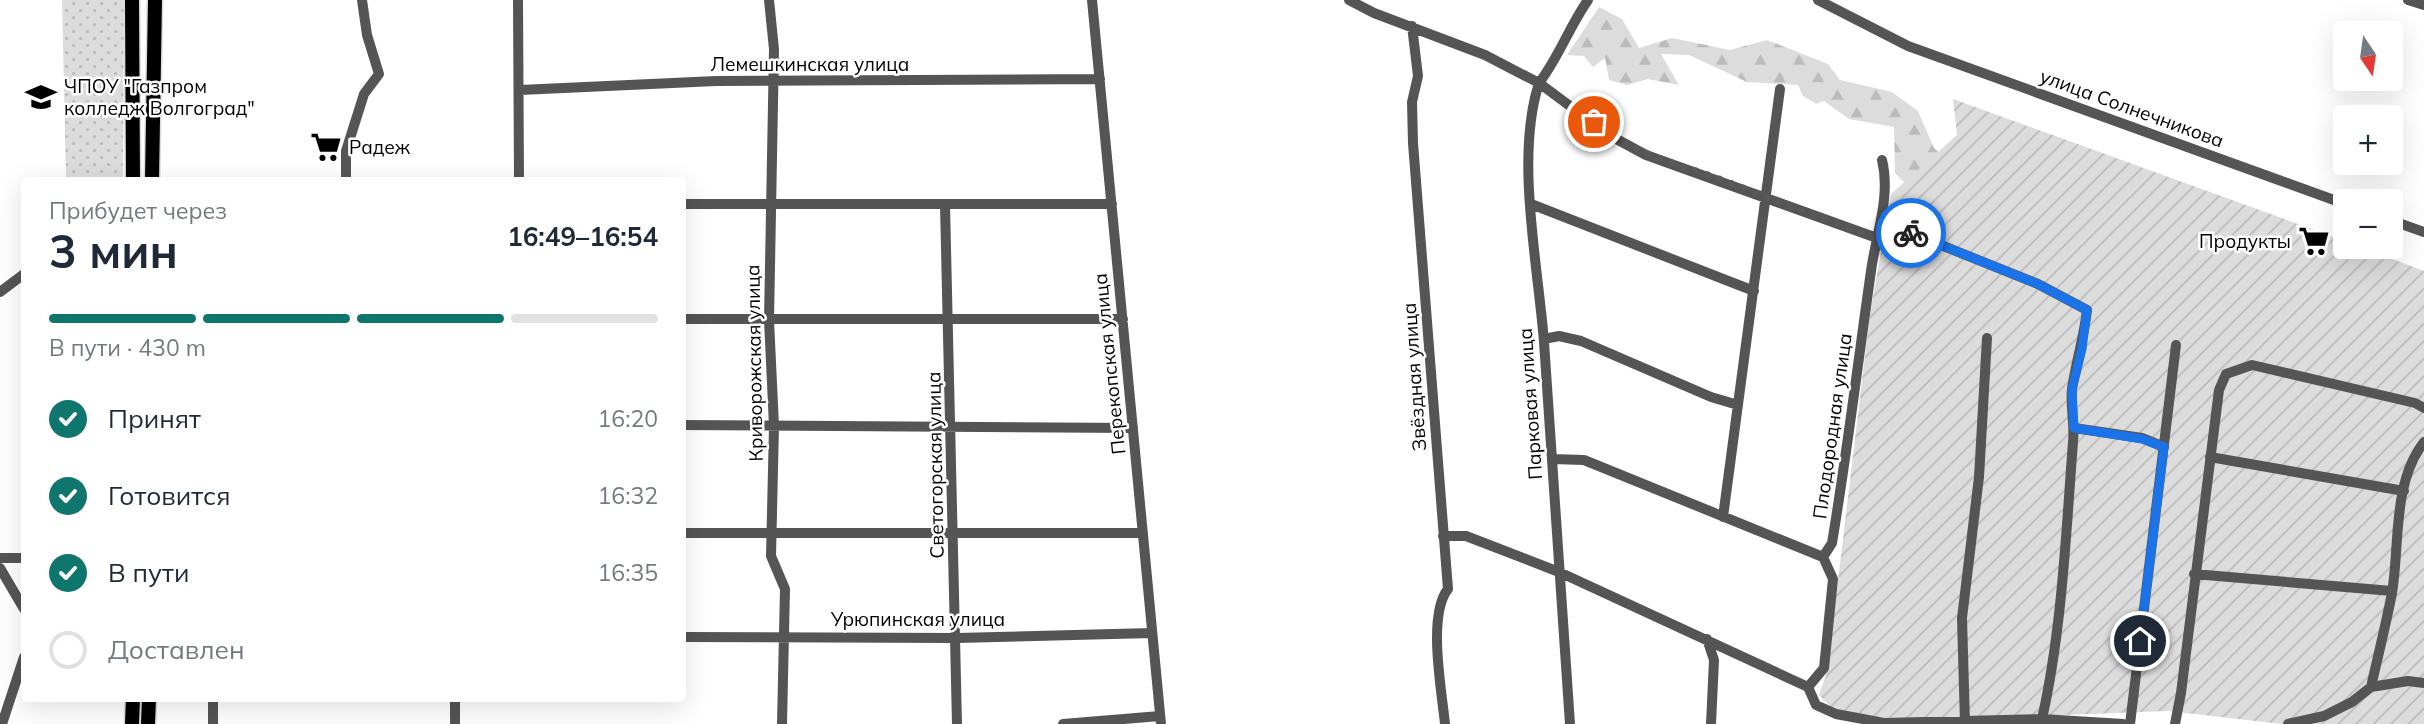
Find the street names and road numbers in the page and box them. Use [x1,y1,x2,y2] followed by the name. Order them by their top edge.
[711,52,909,76] street label: Лемешкинская улица
[2037,64,2227,152] street label: улица Солнечникова
[740,264,768,462] street label: Криворожская улица
[1088,272,1130,456] street label: Перекопская улица
[1397,302,1431,452] street label: Звёздная улица
[1513,327,1547,481] street label: Парковая улица
[1807,332,1857,520] street label: Плодородная улица
[921,371,949,559] street label: Светогорская улица
[830,607,1005,631] street label: Урюпинская улица

